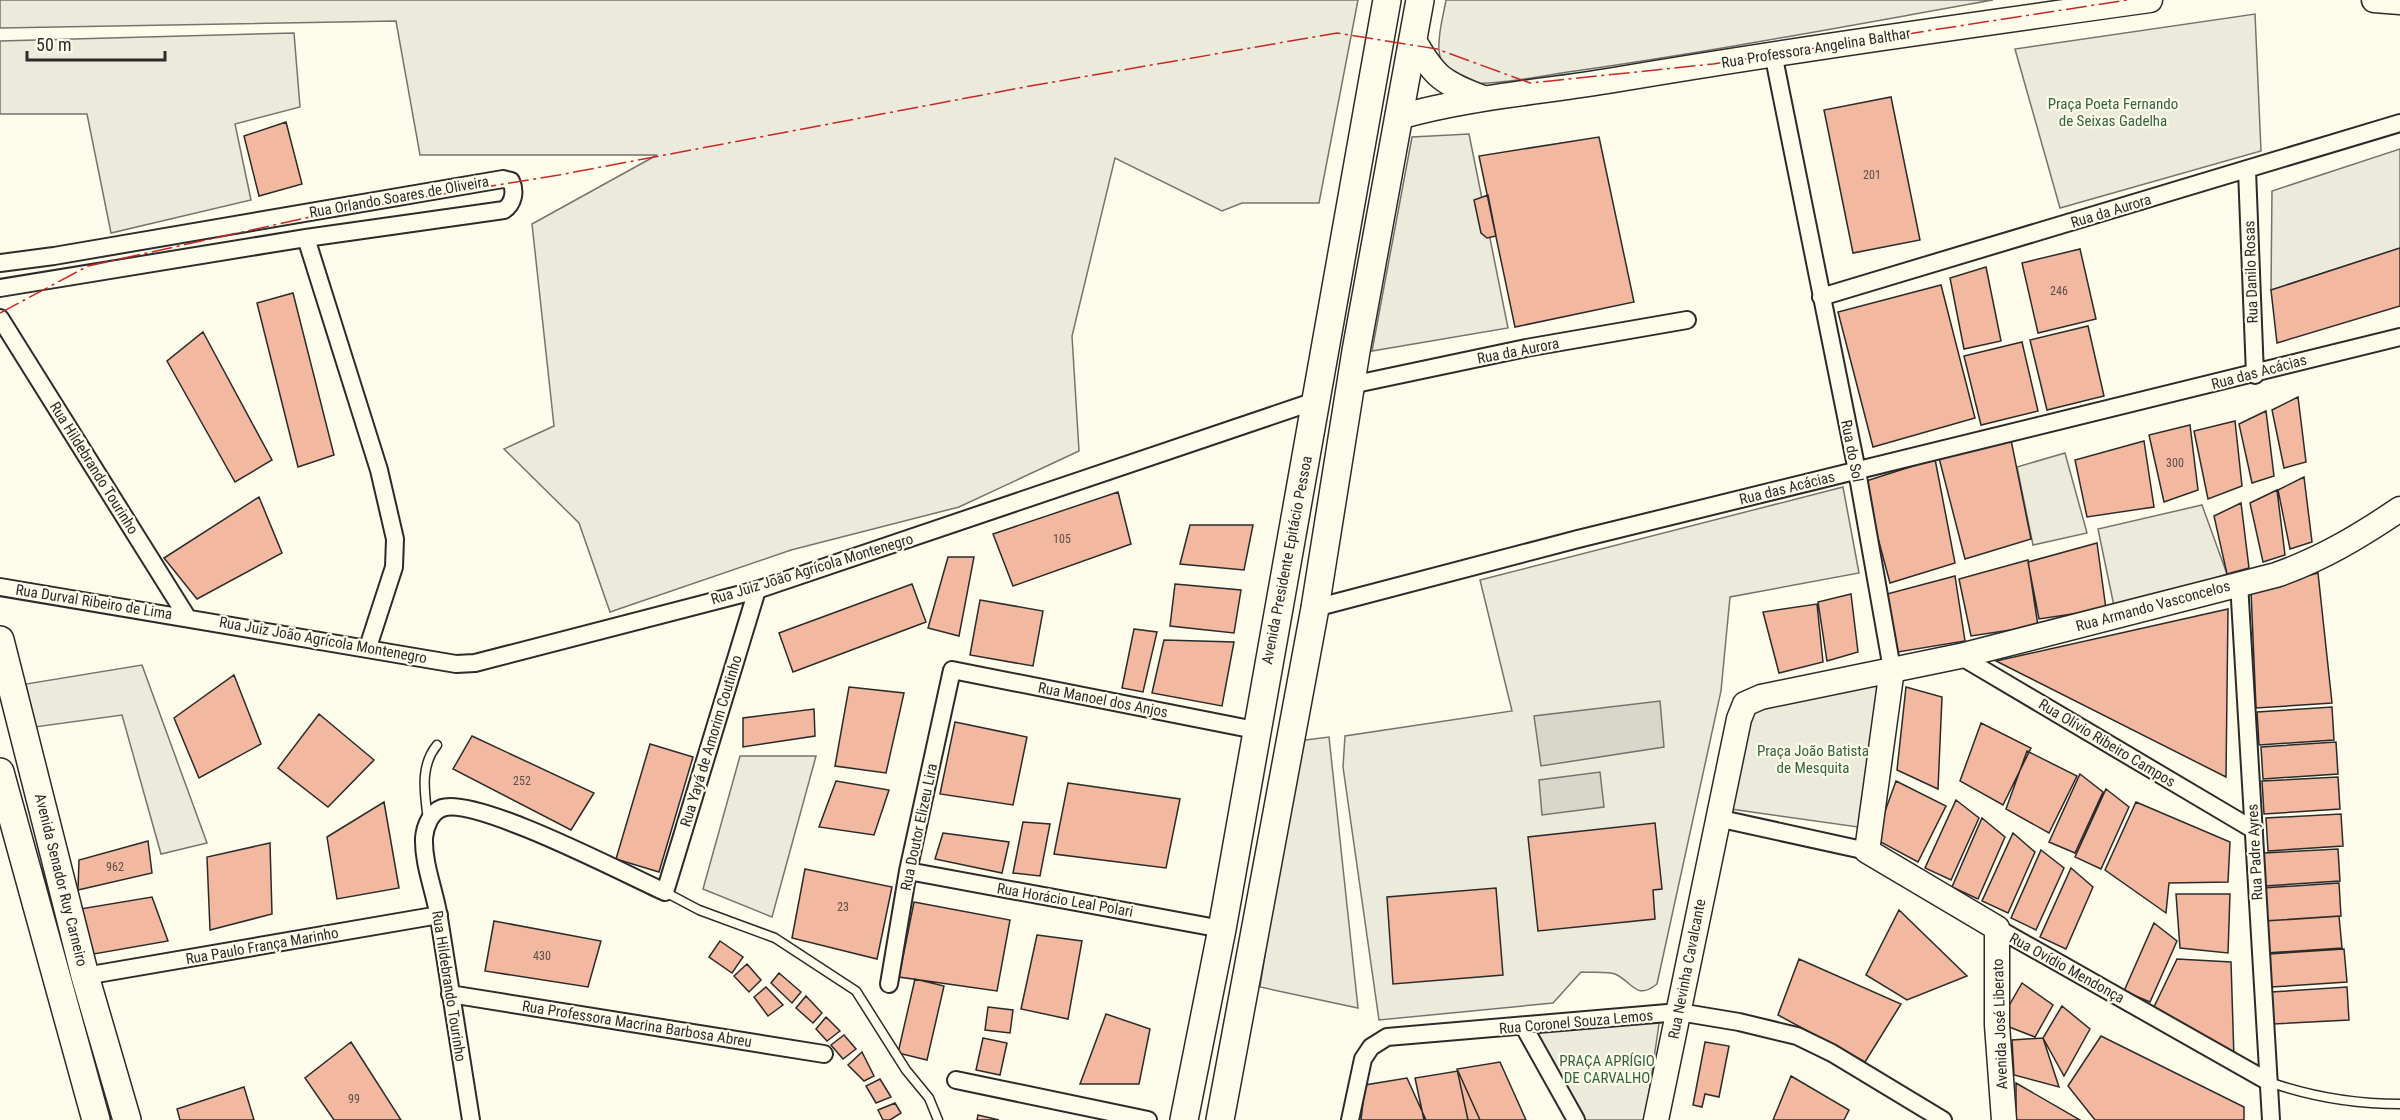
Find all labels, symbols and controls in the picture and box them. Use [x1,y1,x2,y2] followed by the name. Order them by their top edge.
[27,24,165,62] scale bar
[1720,24,1912,72] street label: Rua Professora Angelina Balthar
[36,34,71,55] text: 50 m
[2048,95,2178,130] park label: Praça Poeta Fernando de Seixas Gadelha
[1863,168,1881,182] house number: 201
[308,172,490,222] street label: Rua Orlando Soares de Oliveira
[2069,190,2153,232] street label: Rua da Aurora
[2240,220,2262,324] street label: Rua Danilo Rosas
[2050,284,2068,298] house number: 246
[1475,334,1561,368] street label: Rua da Aurora
[2209,351,2309,393] street label: Rua das Acácias
[46,398,142,538] street label: Rua Hildebrando Tourinho
[1837,418,1867,484] street label: Rua do Sol
[1258,454,1316,666] street label: Avenida Presidente Epitácio Pessoa
[2166,456,2184,470] house number: 300
[1737,467,1837,509] street label: Rua das Acácias
[709,530,915,608] street label: Rua Juiz João Agrícola Montenegro
[1053,532,1071,546] house number: 105
[2074,577,2232,635] street label: Rua Armando Vasconcelos
[14,581,174,623] street label: Rua Durval Ribeiro de Lima
[218,613,428,667] street label: Rua Juiz João Agrícola Montenegro
[676,653,746,829] street label: Rua Yayá de Amorim Coutinho
[1037,679,1170,721] street label: Rua Manoel dos Anjos
[2035,695,2179,791] street label: Rua Olívio Ribeiro Campos
[1757,742,1869,777] park label: Praça João Batista de Mesquita
[897,762,941,892] street label: Rua Doutor Elizeu Lira
[513,774,531,788] house number: 252
[31,792,91,968] street label: Avenida Senador Ruy Carneiro
[2243,803,2267,901] street label: Rua Padre Ayres
[106,860,124,874] house number: 962
[995,879,1135,921] street label: Rua Horácio Leal Polari
[1665,897,1709,1041] street label: Rua Nevinha Cavalcante
[837,900,849,914] house number: 23
[428,909,470,1063] street label: Rua Hildebrando Tourinho
[184,924,340,968] street label: Rua Paulo França Marinho
[2006,929,2128,1007] street label: Rua Ovídio Mendonça
[533,949,551,963] house number: 430
[1989,958,2011,1090] street label: Avenida José Liberato
[521,997,753,1051] street label: Rua Professora Macrina Barbosa Abreu
[1498,1006,1654,1038] street label: Rua Coronel Souza Lemos
[1559,1052,1655,1087] park label: PRAÇA APRÍGIO DE CARVALHO
[348,1092,360,1106] house number: 99

